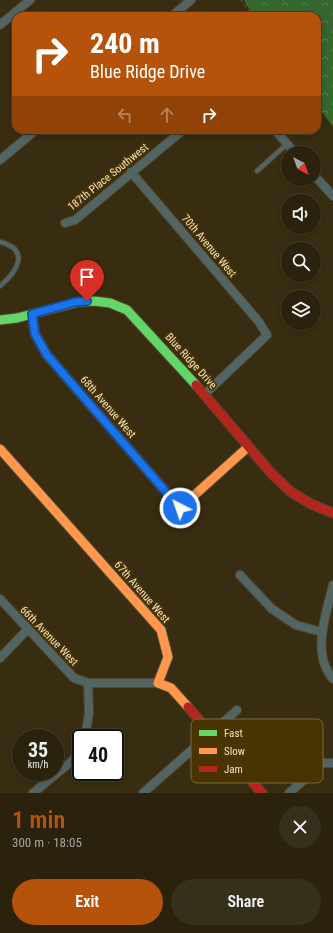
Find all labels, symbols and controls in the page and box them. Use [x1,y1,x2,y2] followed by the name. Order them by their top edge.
[90,27,160,60] text: 240 m
[24,28,76,80] icon: right
[90,61,205,82] text: Blue Ridge Drive
[114,104,136,126] icon: left
[156,104,178,126] icon: ahead
[198,104,220,126] icon: right
[65,141,151,213] street label: 187th Place Southwest
[281,146,321,186] north arrow
[281,146,321,330] map controls
[281,194,321,234] button: sound
[179,212,239,280] street label: 70th Avenue West
[281,242,321,282] button: search
[70,260,104,301] pin
[76,266,98,288] icon: arrive
[281,290,321,330] button: layers
[163,330,219,392] street label: Blue Ridge Drive
[78,373,138,441] street label: 68th Avenue West
[159,487,201,529] position arrow
[112,558,172,626] street label: 67th Avenue West
[17,604,81,668] street label: 66th Avenue West
[191,719,323,783] legend
[224,727,243,740] text: Fast
[72,729,124,781] speed limit sign: 40
[28,738,48,762] text: 35
[224,745,245,758] text: Slow
[28,759,48,770] text: km/h
[224,763,243,776] text: Jam
[12,806,65,834] text: 1 min
[279,806,321,848] button: close
[12,835,82,850] text: 300 m · 18:05
[12,879,163,925] button: Exit
[171,879,321,925] button: Share

